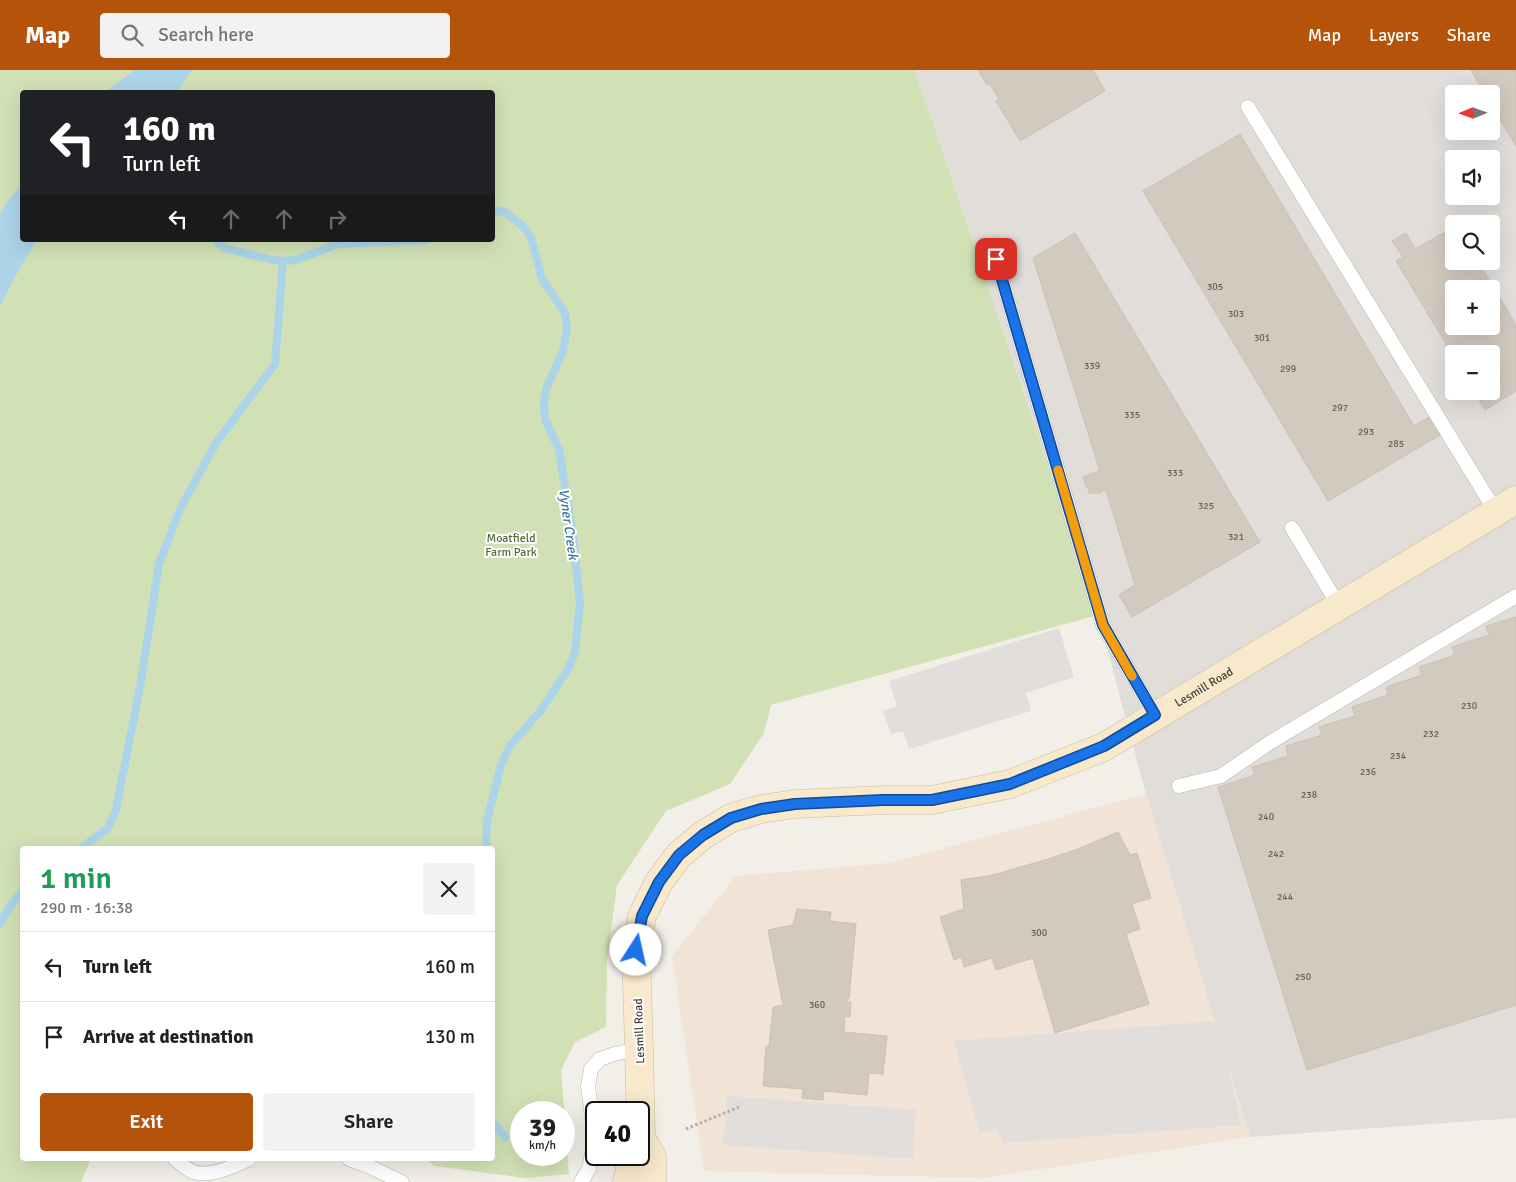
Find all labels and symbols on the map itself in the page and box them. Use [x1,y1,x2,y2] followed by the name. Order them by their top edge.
[1445,85,1500,140] north arrow
[975,238,1017,280] pin
[1207,281,1223,293] house number: 305
[1228,308,1244,320] house number: 303
[1254,332,1270,344] house number: 301
[1084,360,1100,372] house number: 339
[1280,363,1296,375] house number: 299
[1332,402,1348,414] house number: 297
[1124,409,1140,421] house number: 335
[1358,426,1374,438] house number: 293
[1388,438,1404,450] house number: 285
[1167,467,1183,479] house number: 333
[555,487,582,563] water label: Vyner Creek
[1198,500,1214,512] house number: 325
[485,531,537,560] park label: Moatfield Farm Park
[1228,531,1244,543] house number: 321
[1172,664,1236,711] street label: Lesmill Road
[1461,700,1477,712] house number: 230
[1423,728,1439,740] house number: 232
[1390,750,1407,762] house number: 234
[1360,766,1376,778] house number: 236
[1301,789,1317,801] house number: 238
[1258,811,1274,823] house number: 240
[1268,848,1284,860] house number: 242
[1277,891,1294,903] house number: 244
[609,923,661,975] position arrow
[1031,927,1047,939] house number: 300
[1295,971,1311,983] house number: 250
[631,998,648,1064] street label: Lesmill Road
[809,999,825,1011] house number: 360
[585,1101,650,1166] speed limit sign: 40

